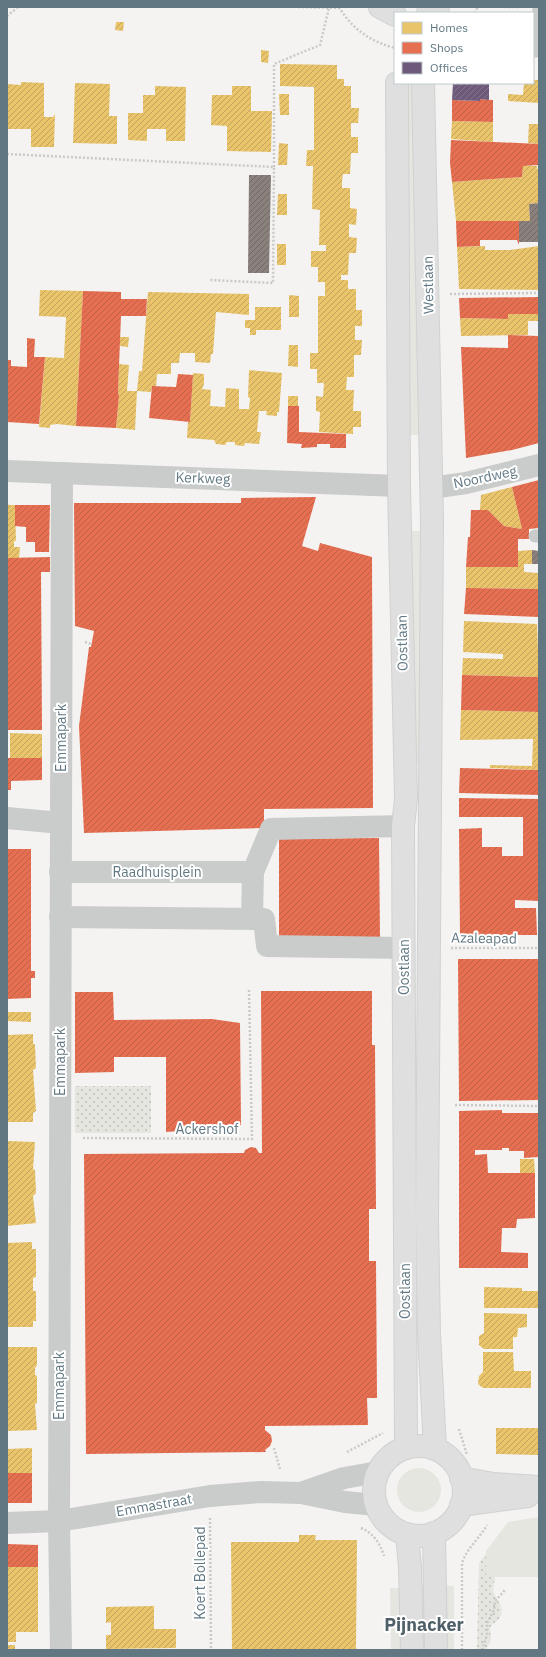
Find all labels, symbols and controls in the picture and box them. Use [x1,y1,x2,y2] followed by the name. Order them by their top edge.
[394,12,534,84] legend
[430,20,468,35] text: Homes
[430,40,463,55] text: Shops
[430,60,468,75] text: Offices
[418,256,438,314] street label: Westlaan
[452,461,519,493] street label: Noordweg
[175,468,231,488] street label: Kerkweg
[393,615,411,671] street label: Oostlaan
[52,703,70,772] street label: Emmapark
[112,863,202,881] street label: Raadhuisplein
[451,928,517,948] street label: Azaleapad
[395,939,413,995] street label: Oostlaan
[51,1027,69,1096] street label: Emmapark
[175,1120,239,1138] street label: Ackershof
[396,1263,414,1319] street label: Oostlaan
[50,1351,68,1420] street label: Emmapark
[115,1489,193,1521] street label: Emmastraat
[191,1526,209,1620] street label: Koert Bollepad
[384,1613,464,1636] district label: Pijnacker

